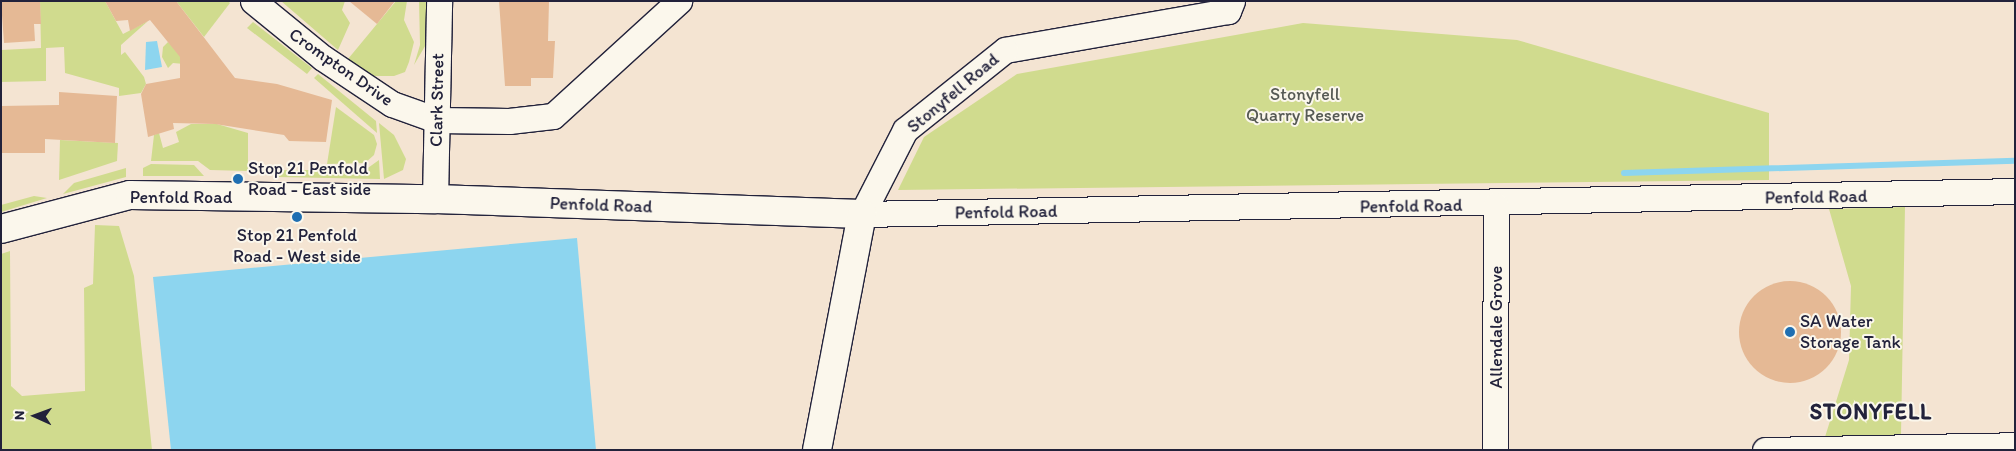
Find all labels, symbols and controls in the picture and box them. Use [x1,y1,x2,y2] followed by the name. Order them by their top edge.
[285,23,397,111] street label: Crompton Drive
[903,49,1003,137] street label: Stonyfell Road
[425,53,449,147] street label: Clark Street
[1246,84,1364,126] park label: Stonyfell Quarry Reserve
[248,158,371,200] place label: Stop 21 Penfold Road - East side
[232,173,244,185] marker: Stop 21 Penfold Road - East side
[1765,185,1867,209] street label: Penfold Road
[130,186,232,208] street label: Penfold Road
[550,192,652,218] street label: Penfold Road
[1360,194,1462,218] street label: Penfold Road
[955,200,1057,224] street label: Penfold Road
[291,211,303,223] marker: Stop 21 Penfold Road - West side
[233,225,361,268] place label: Stop 21 Penfold Road - West side
[1485,266,1507,388] street label: Allendale Grove
[1800,311,1901,354] place label: SA Water Storage Tank
[1784,326,1796,338] marker: SA Water Storage Tank
[10,391,60,441] north arrow
[1808,399,1934,425] district label: STONYFELL
[11,410,28,420] text: N

